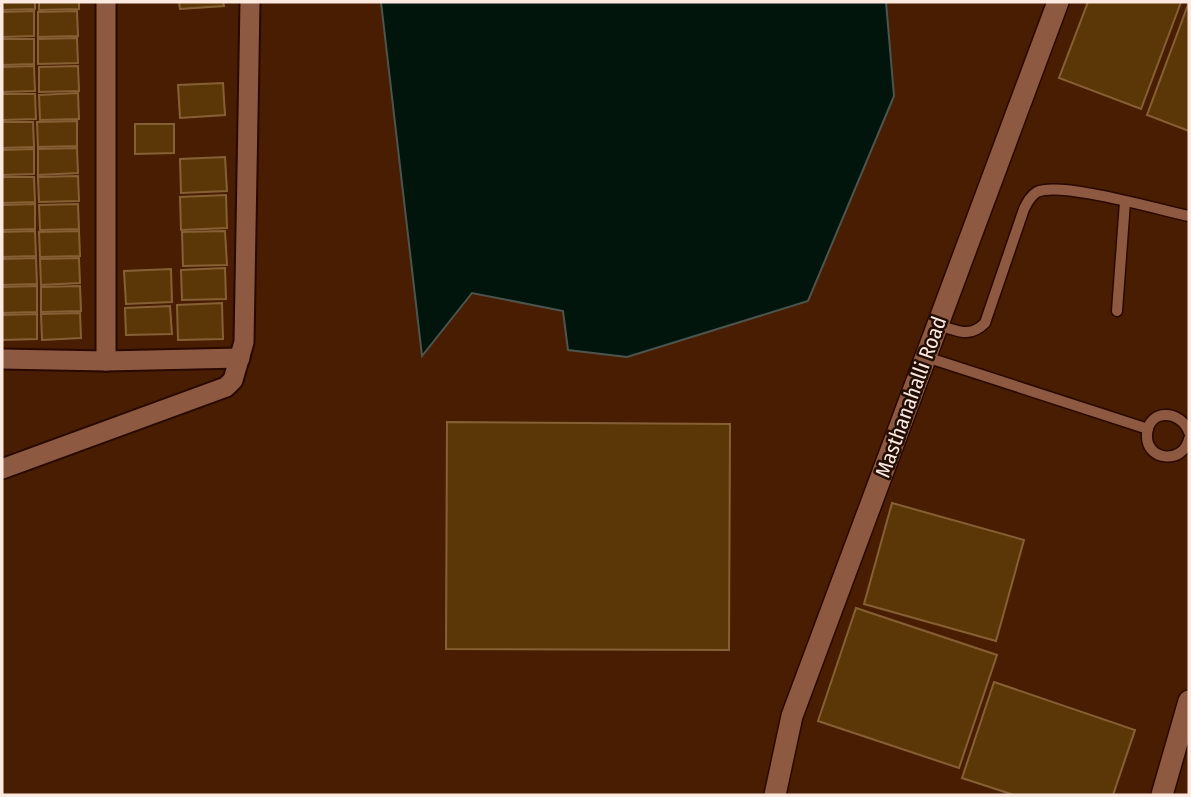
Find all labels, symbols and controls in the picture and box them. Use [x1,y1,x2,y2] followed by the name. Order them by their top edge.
[870,313,952,481] street label: Masthanahalli Road

